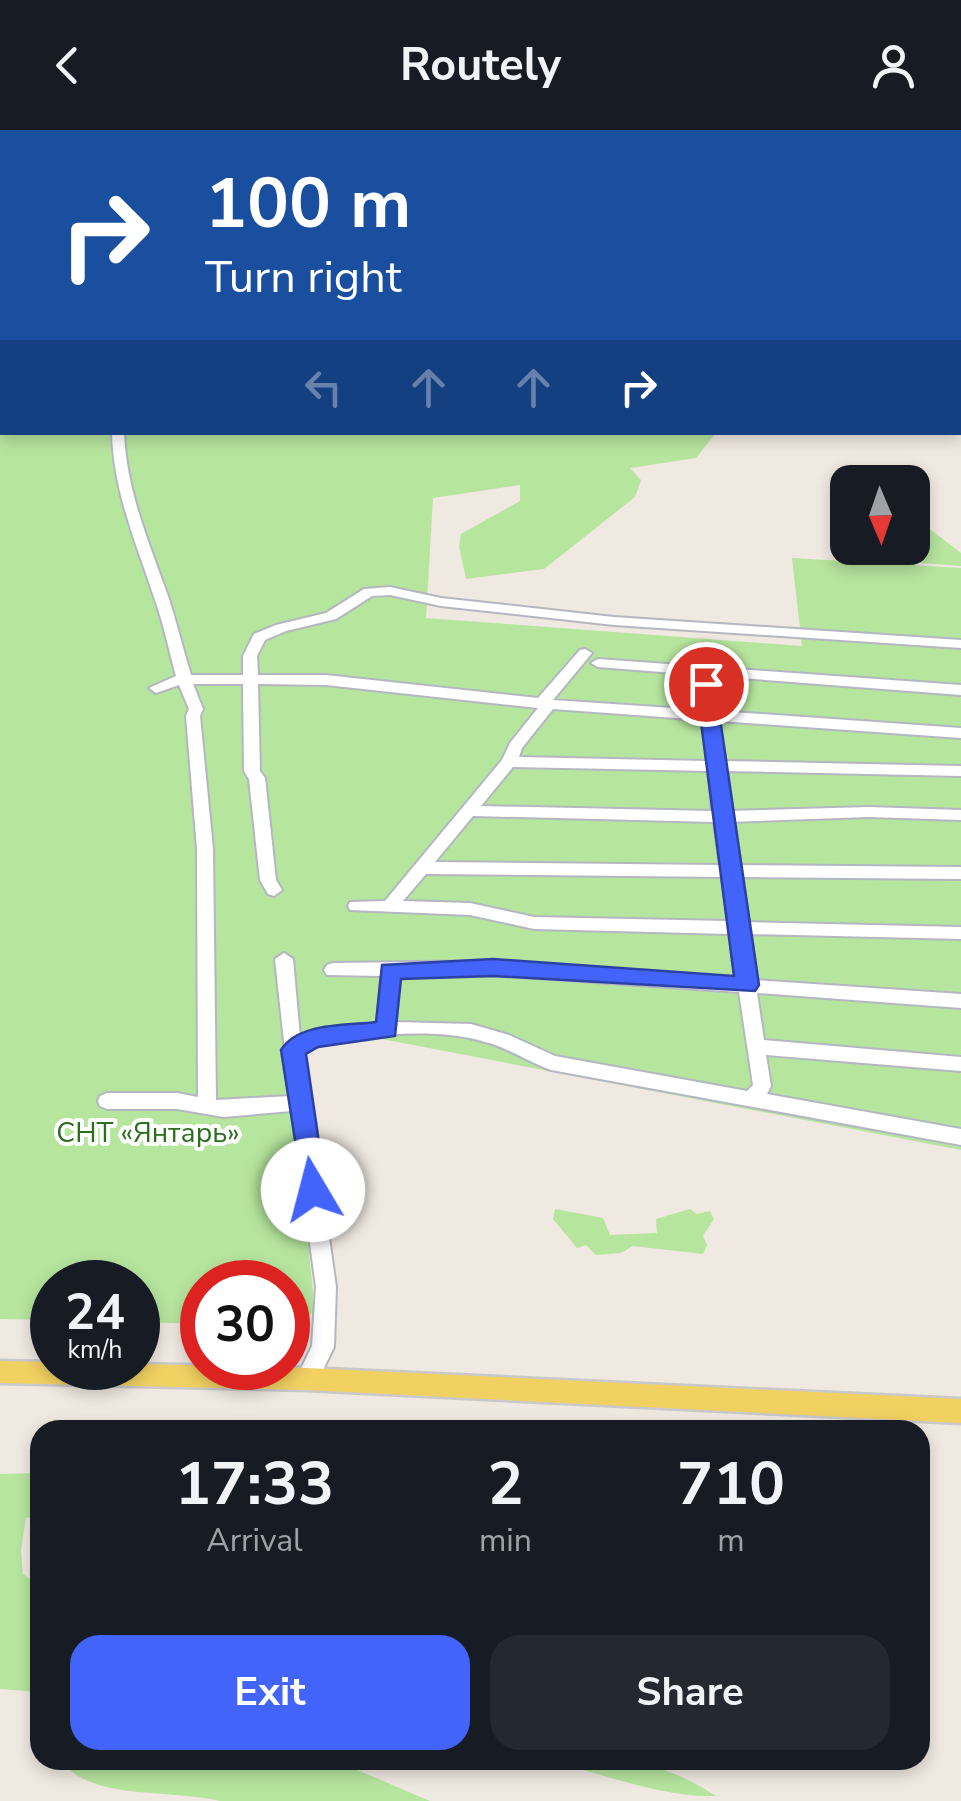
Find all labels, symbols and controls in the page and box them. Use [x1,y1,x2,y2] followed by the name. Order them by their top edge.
[400,35,561,96] text: Routely
[40,38,95,93] icon: back
[866,38,921,93] icon: person
[205,156,411,252] text: 100 m
[40,170,170,300] icon: right
[205,247,402,308] text: Turn right
[296,360,351,415] icon: left
[401,360,456,415] icon: ahead
[506,360,561,415] icon: ahead
[611,360,666,415] icon: right
[830,465,930,565] north arrow
[830,465,930,565] map controls
[664,642,749,727] pin
[679,657,734,712] icon: arrive
[56,1114,240,1152] park label: СНТ «Янтарь»
[261,1138,365,1242] position arrow
[180,1260,310,1390] speed limit sign: 30
[65,1278,125,1347] text: 24
[67,1333,123,1367] text: km/h
[175,1443,334,1525] text: 17:33
[487,1443,523,1525] text: 2
[677,1443,785,1525] text: 710
[206,1519,303,1562] text: Arrival
[479,1519,532,1562] text: min
[717,1519,745,1562] text: m
[70,1635,470,1750] button: Exit
[490,1635,890,1750] button: Share

